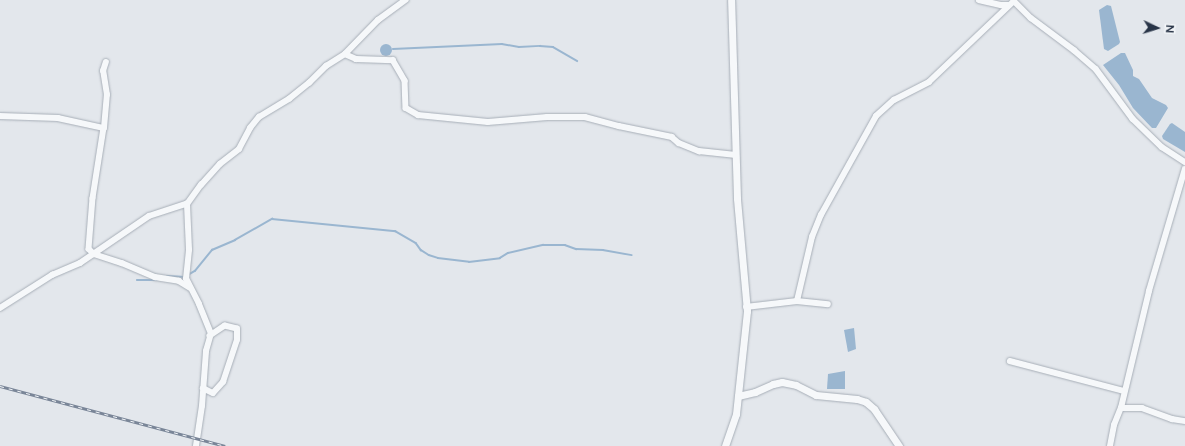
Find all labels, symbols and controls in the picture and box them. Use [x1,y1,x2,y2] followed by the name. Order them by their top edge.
[1137,8,1177,48] north arrow
[1163,24,1176,34] text: N

